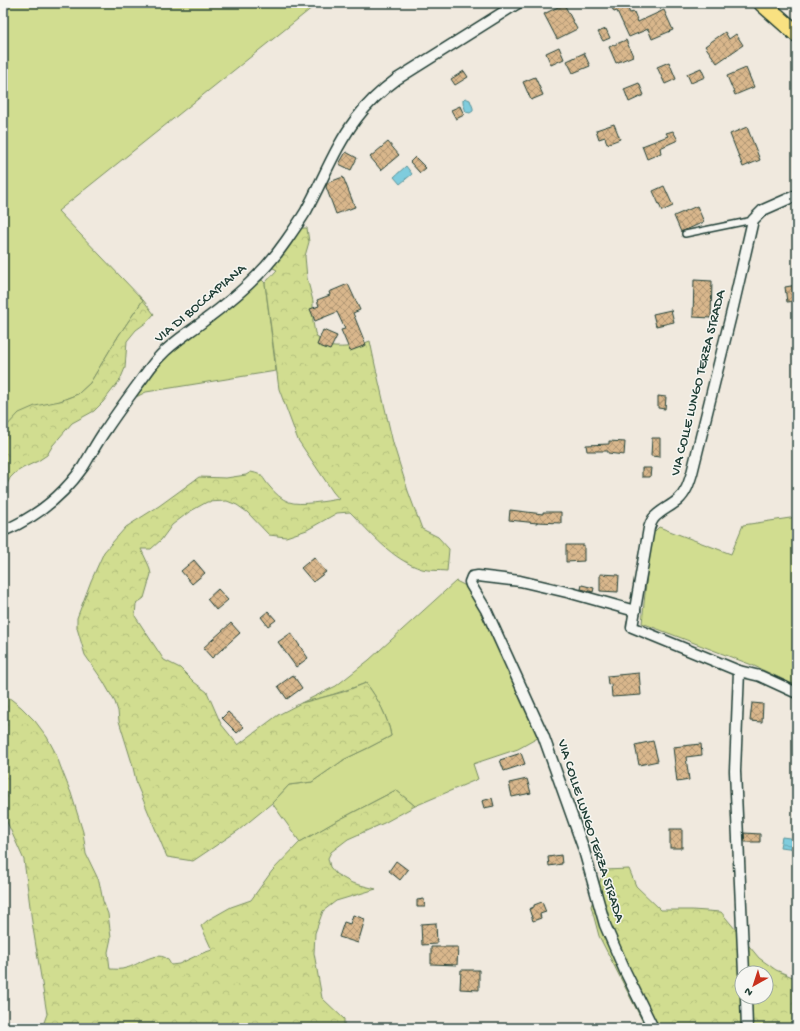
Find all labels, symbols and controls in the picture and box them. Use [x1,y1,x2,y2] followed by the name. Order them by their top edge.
[151,260,251,348] street label: VIA DI BOCCAPIANA
[667,288,731,479] street label: VIA COLLE LUNGO TERZA STRADA
[552,737,628,925] street label: VIA COLLE LUNGO TERZA STRADA
[734,965,774,1005] north arrow
[742,984,756,998] text: N

